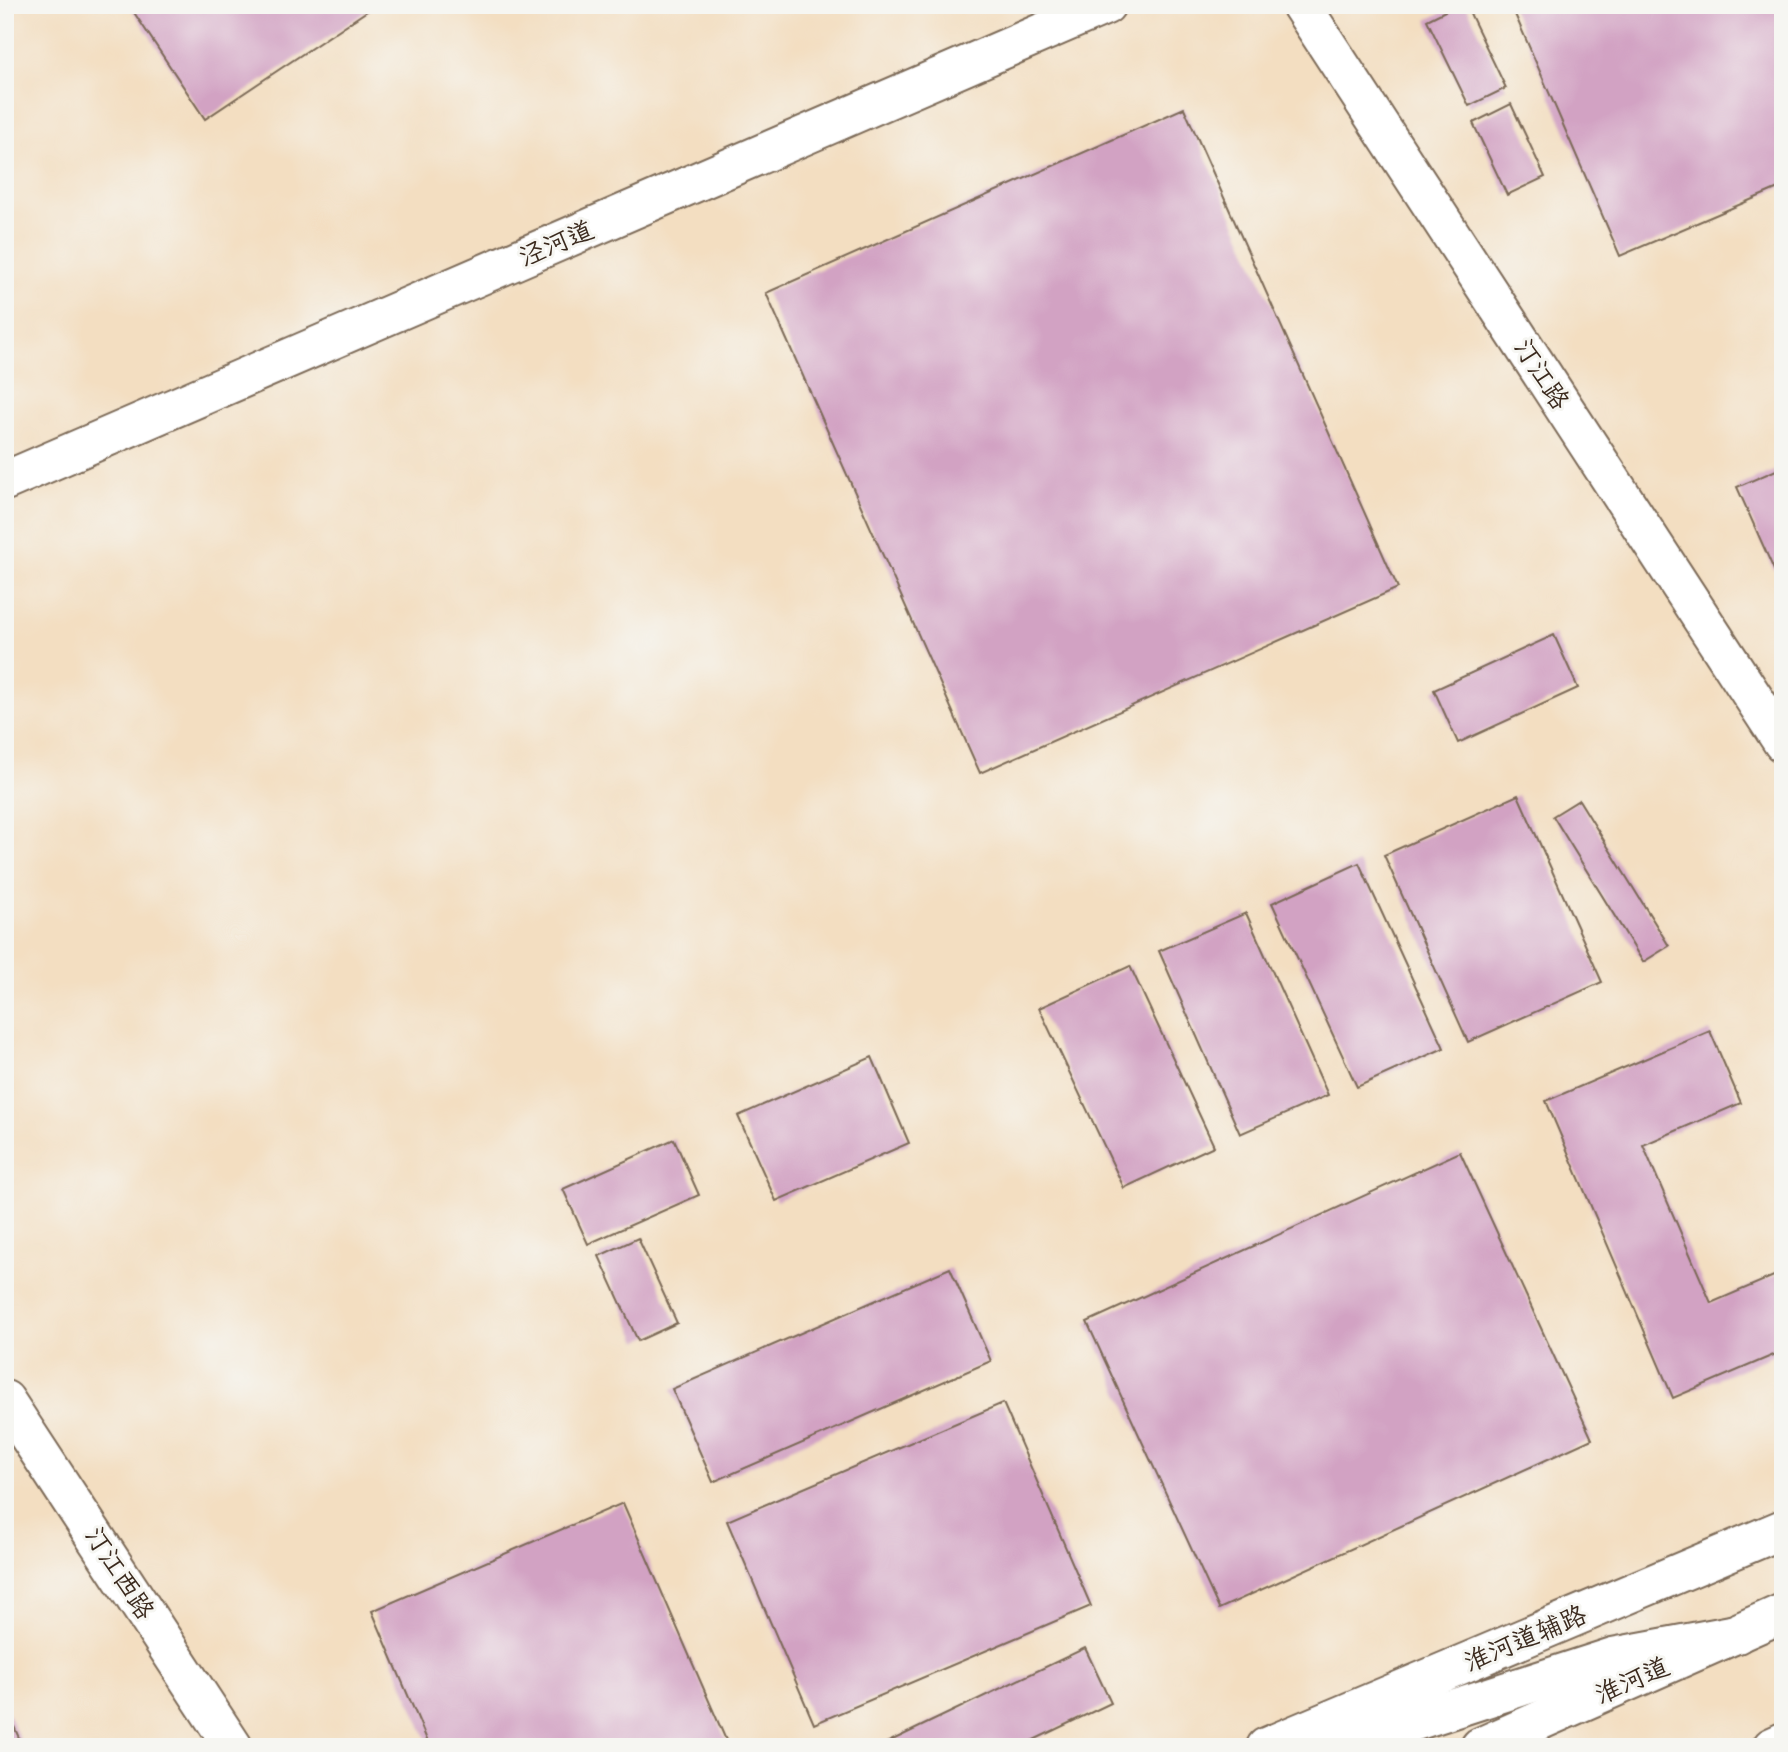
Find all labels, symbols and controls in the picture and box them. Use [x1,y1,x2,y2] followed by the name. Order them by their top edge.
[514,214,599,276] street label: 泾河道
[1505,333,1576,417] street label: 汀江路
[76,1521,161,1627] street label: 汀江西路
[1459,1599,1592,1681] street label: 淮河道辅路
[1590,1650,1675,1713] street label: 淮河道

